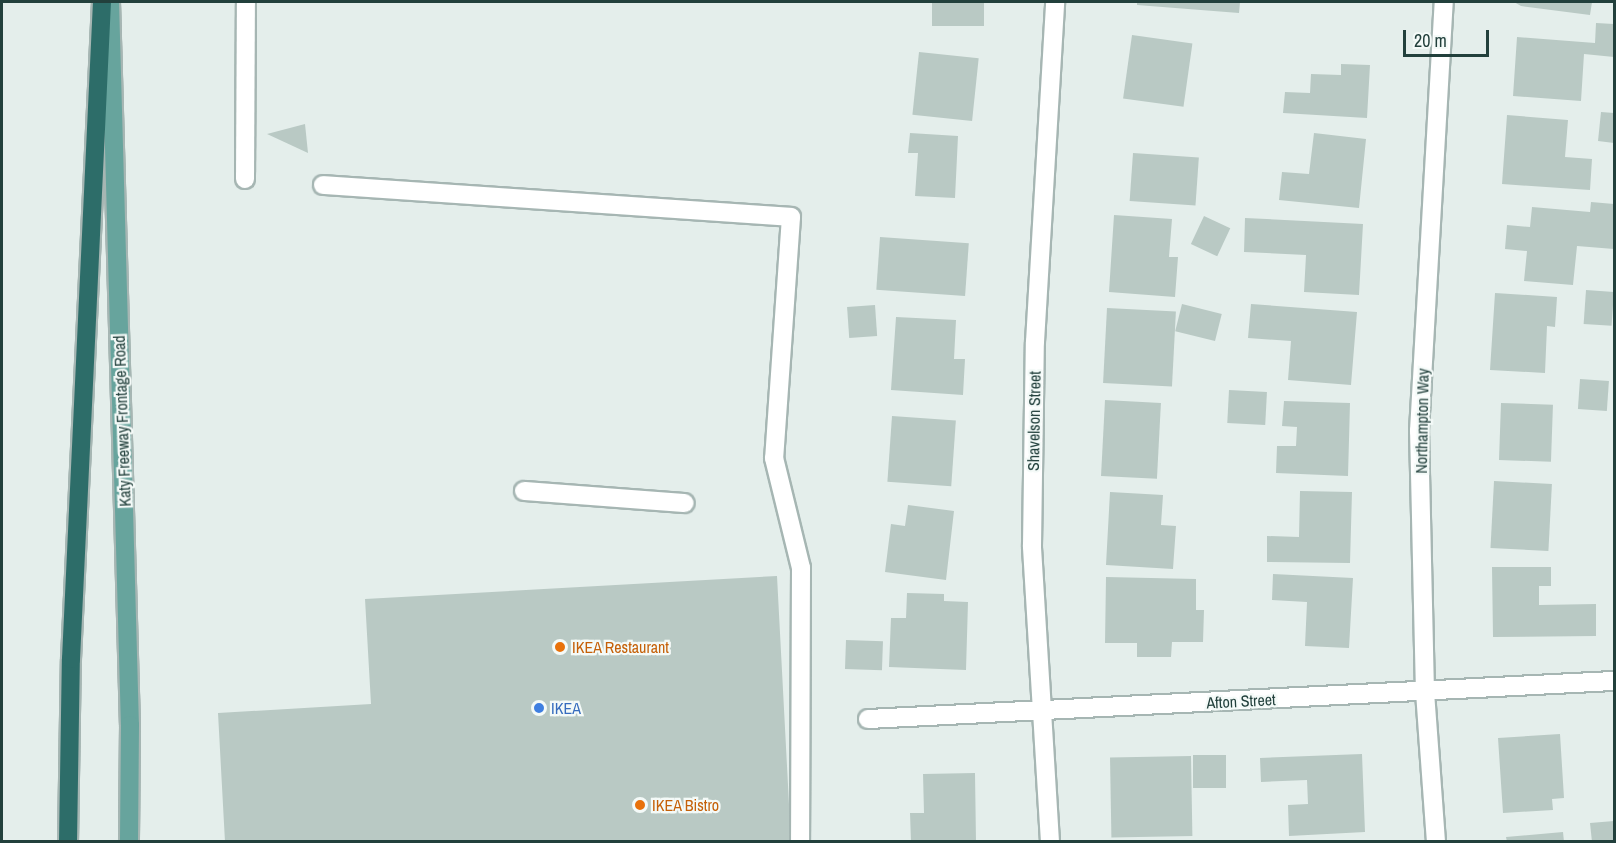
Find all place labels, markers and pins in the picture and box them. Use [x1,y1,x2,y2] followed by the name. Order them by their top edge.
[572,637,670,657] place label: IKEA Restaurant
[553,640,567,654] marker: IKEA Restaurant
[551,698,581,718] place label: IKEA
[532,701,546,715] marker: IKEA
[652,795,720,815] place label: IKEA Bistro
[633,798,647,812] marker: IKEA Bistro

